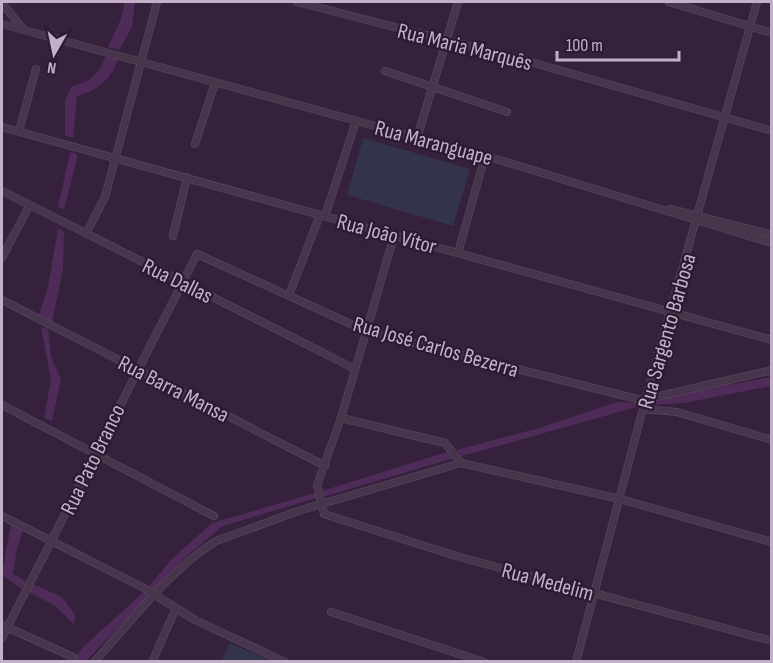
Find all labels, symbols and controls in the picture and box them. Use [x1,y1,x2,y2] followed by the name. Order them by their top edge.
[394,18,535,77] street label: Rua Maria Marquês
[24,24,84,84] north arrow
[557,24,678,62] scale bar
[566,35,603,56] text: 100 m
[46,57,58,77] text: N
[372,115,496,172] street label: Rua Maranguape
[334,208,439,261] street label: Rua João Vítor
[632,251,703,412] street label: Rua Sargento Barbosa
[138,253,217,310] street label: Rua Dallas
[350,311,521,384] street label: Rua José Carlos Bezerra
[113,350,233,429] street label: Rua Barra Mansa
[55,400,132,519] street label: Rua Pato Branco
[499,557,597,608] street label: Rua Medelim

